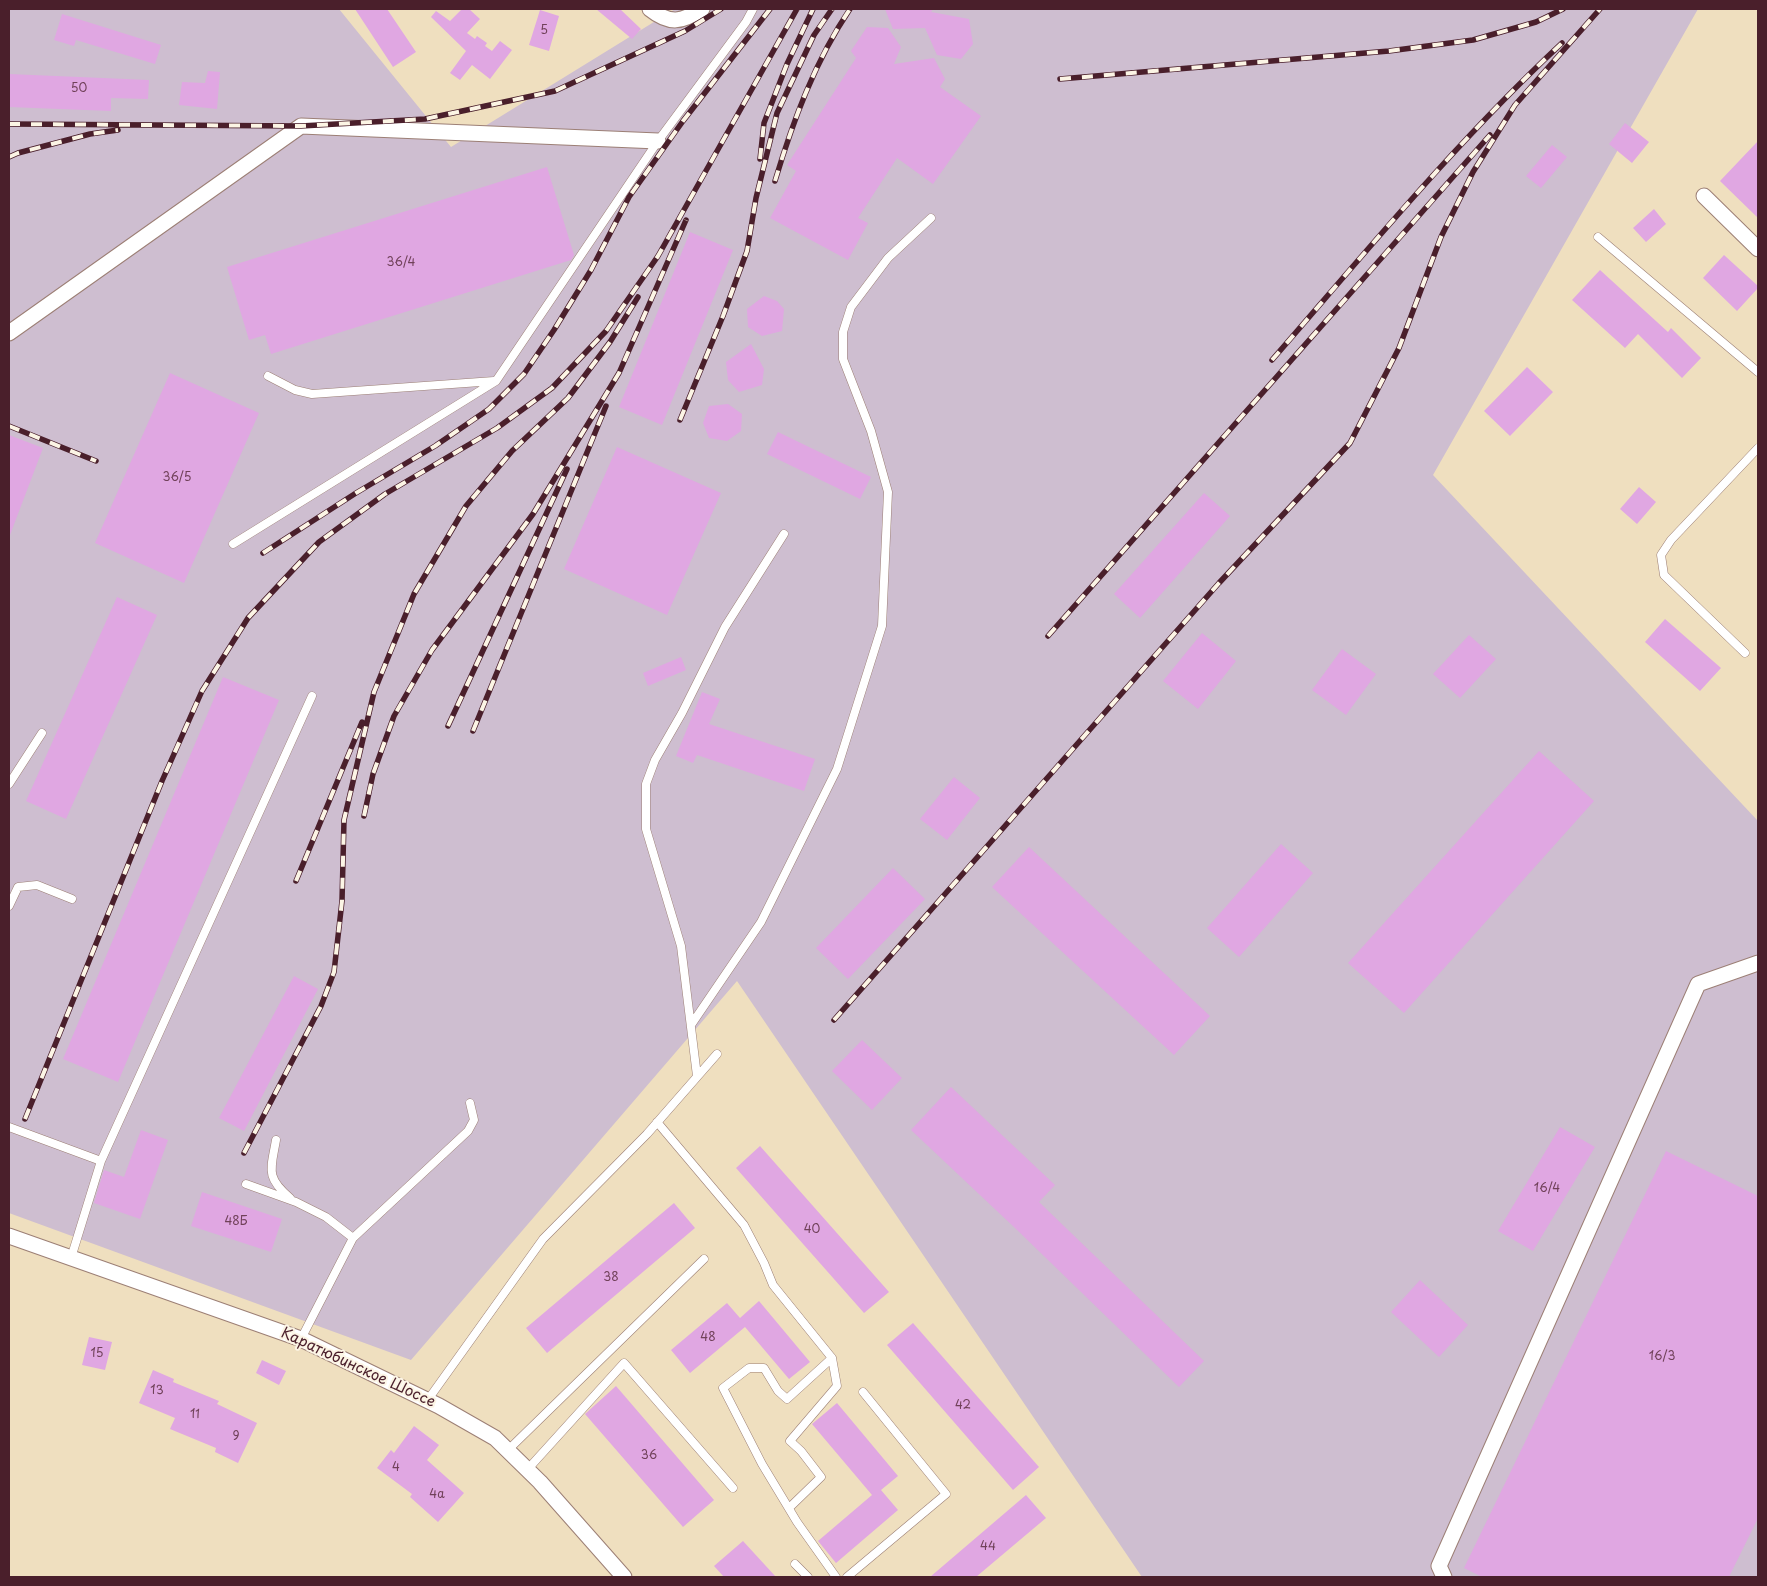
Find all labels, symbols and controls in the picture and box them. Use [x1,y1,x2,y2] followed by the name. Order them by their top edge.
[540,24,548,38] house number: 5
[71,82,87,96] house number: 50
[387,256,415,270] house number: 36/4
[163,471,191,485] house number: 36/5
[1534,1182,1560,1196] house number: 16/4
[224,1215,248,1229] house number: 48Б
[804,1223,820,1237] house number: 40
[603,1271,619,1285] house number: 38
[278,1324,438,1412] street label: Каратюбинское Шоссе
[700,1331,716,1345] house number: 48
[90,1347,104,1361] house number: 15
[1649,1350,1675,1364] house number: 16/3
[150,1384,164,1398] house number: 13
[955,1399,971,1413] house number: 42
[190,1408,200,1422] house number: 11
[232,1430,240,1444] house number: 9
[641,1449,657,1463] house number: 36
[392,1461,400,1475] house number: 4
[429,1488,445,1502] house number: 4а
[980,1540,996,1554] house number: 44

